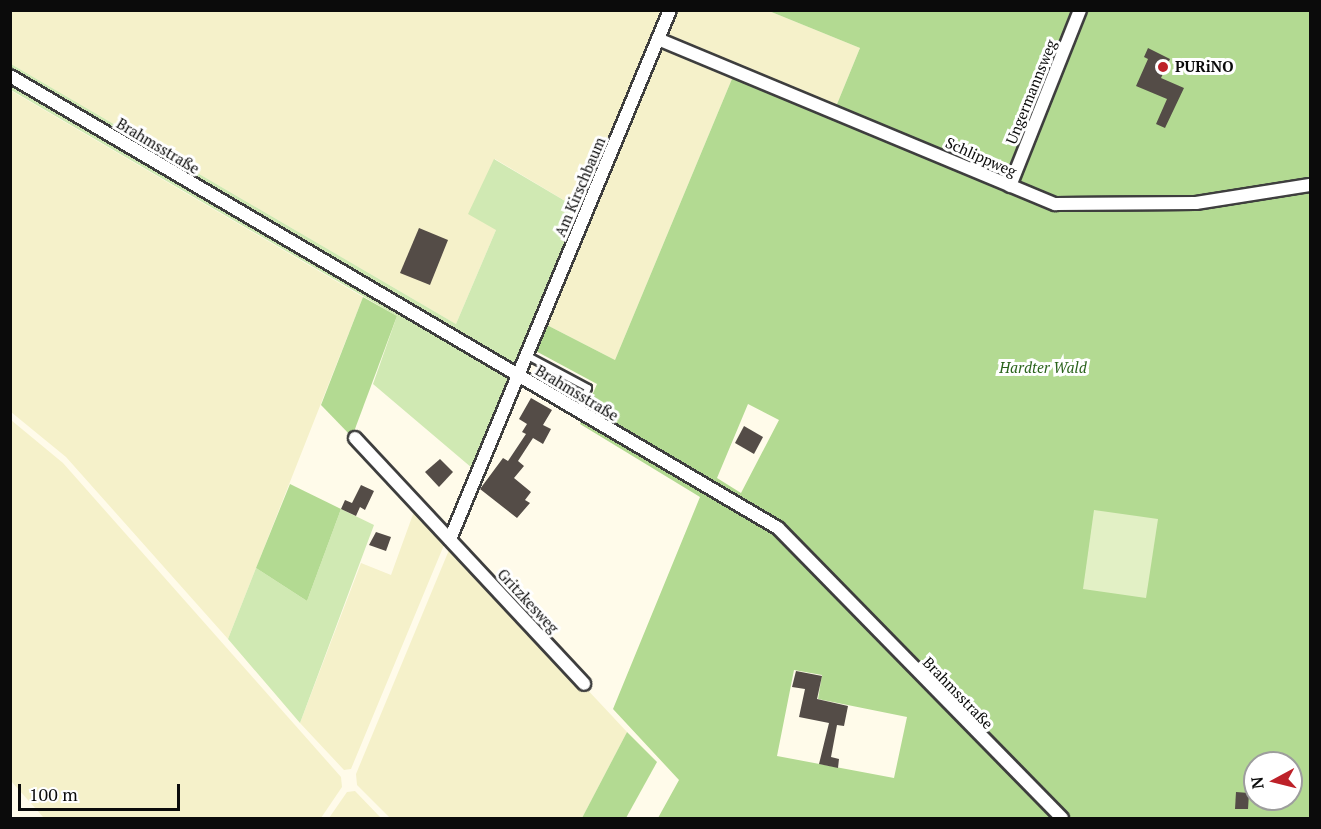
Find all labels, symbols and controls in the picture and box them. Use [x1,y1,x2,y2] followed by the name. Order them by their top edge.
[1002,37,1060,147] street label: Ungermannsweg
[1175,58,1233,76] place label: PURiNO
[1156,60,1170,74] marker: PURiNO
[113,114,203,178] street label: Brahmsstraße
[943,133,1019,181] street label: Schlippweg
[551,135,609,239] street label: Am Kirschbaum
[999,359,1087,377] park label: Hardter Wald
[532,361,622,425] street label: Brahmsstraße
[494,565,562,637] street label: Gritzkesweg
[919,653,997,733] street label: Brahmsstraße
[1243,751,1303,811] north arrow
[21,772,183,810] scale bar
[1245,776,1269,790] text: N
[29,782,78,806] text: 100 m

